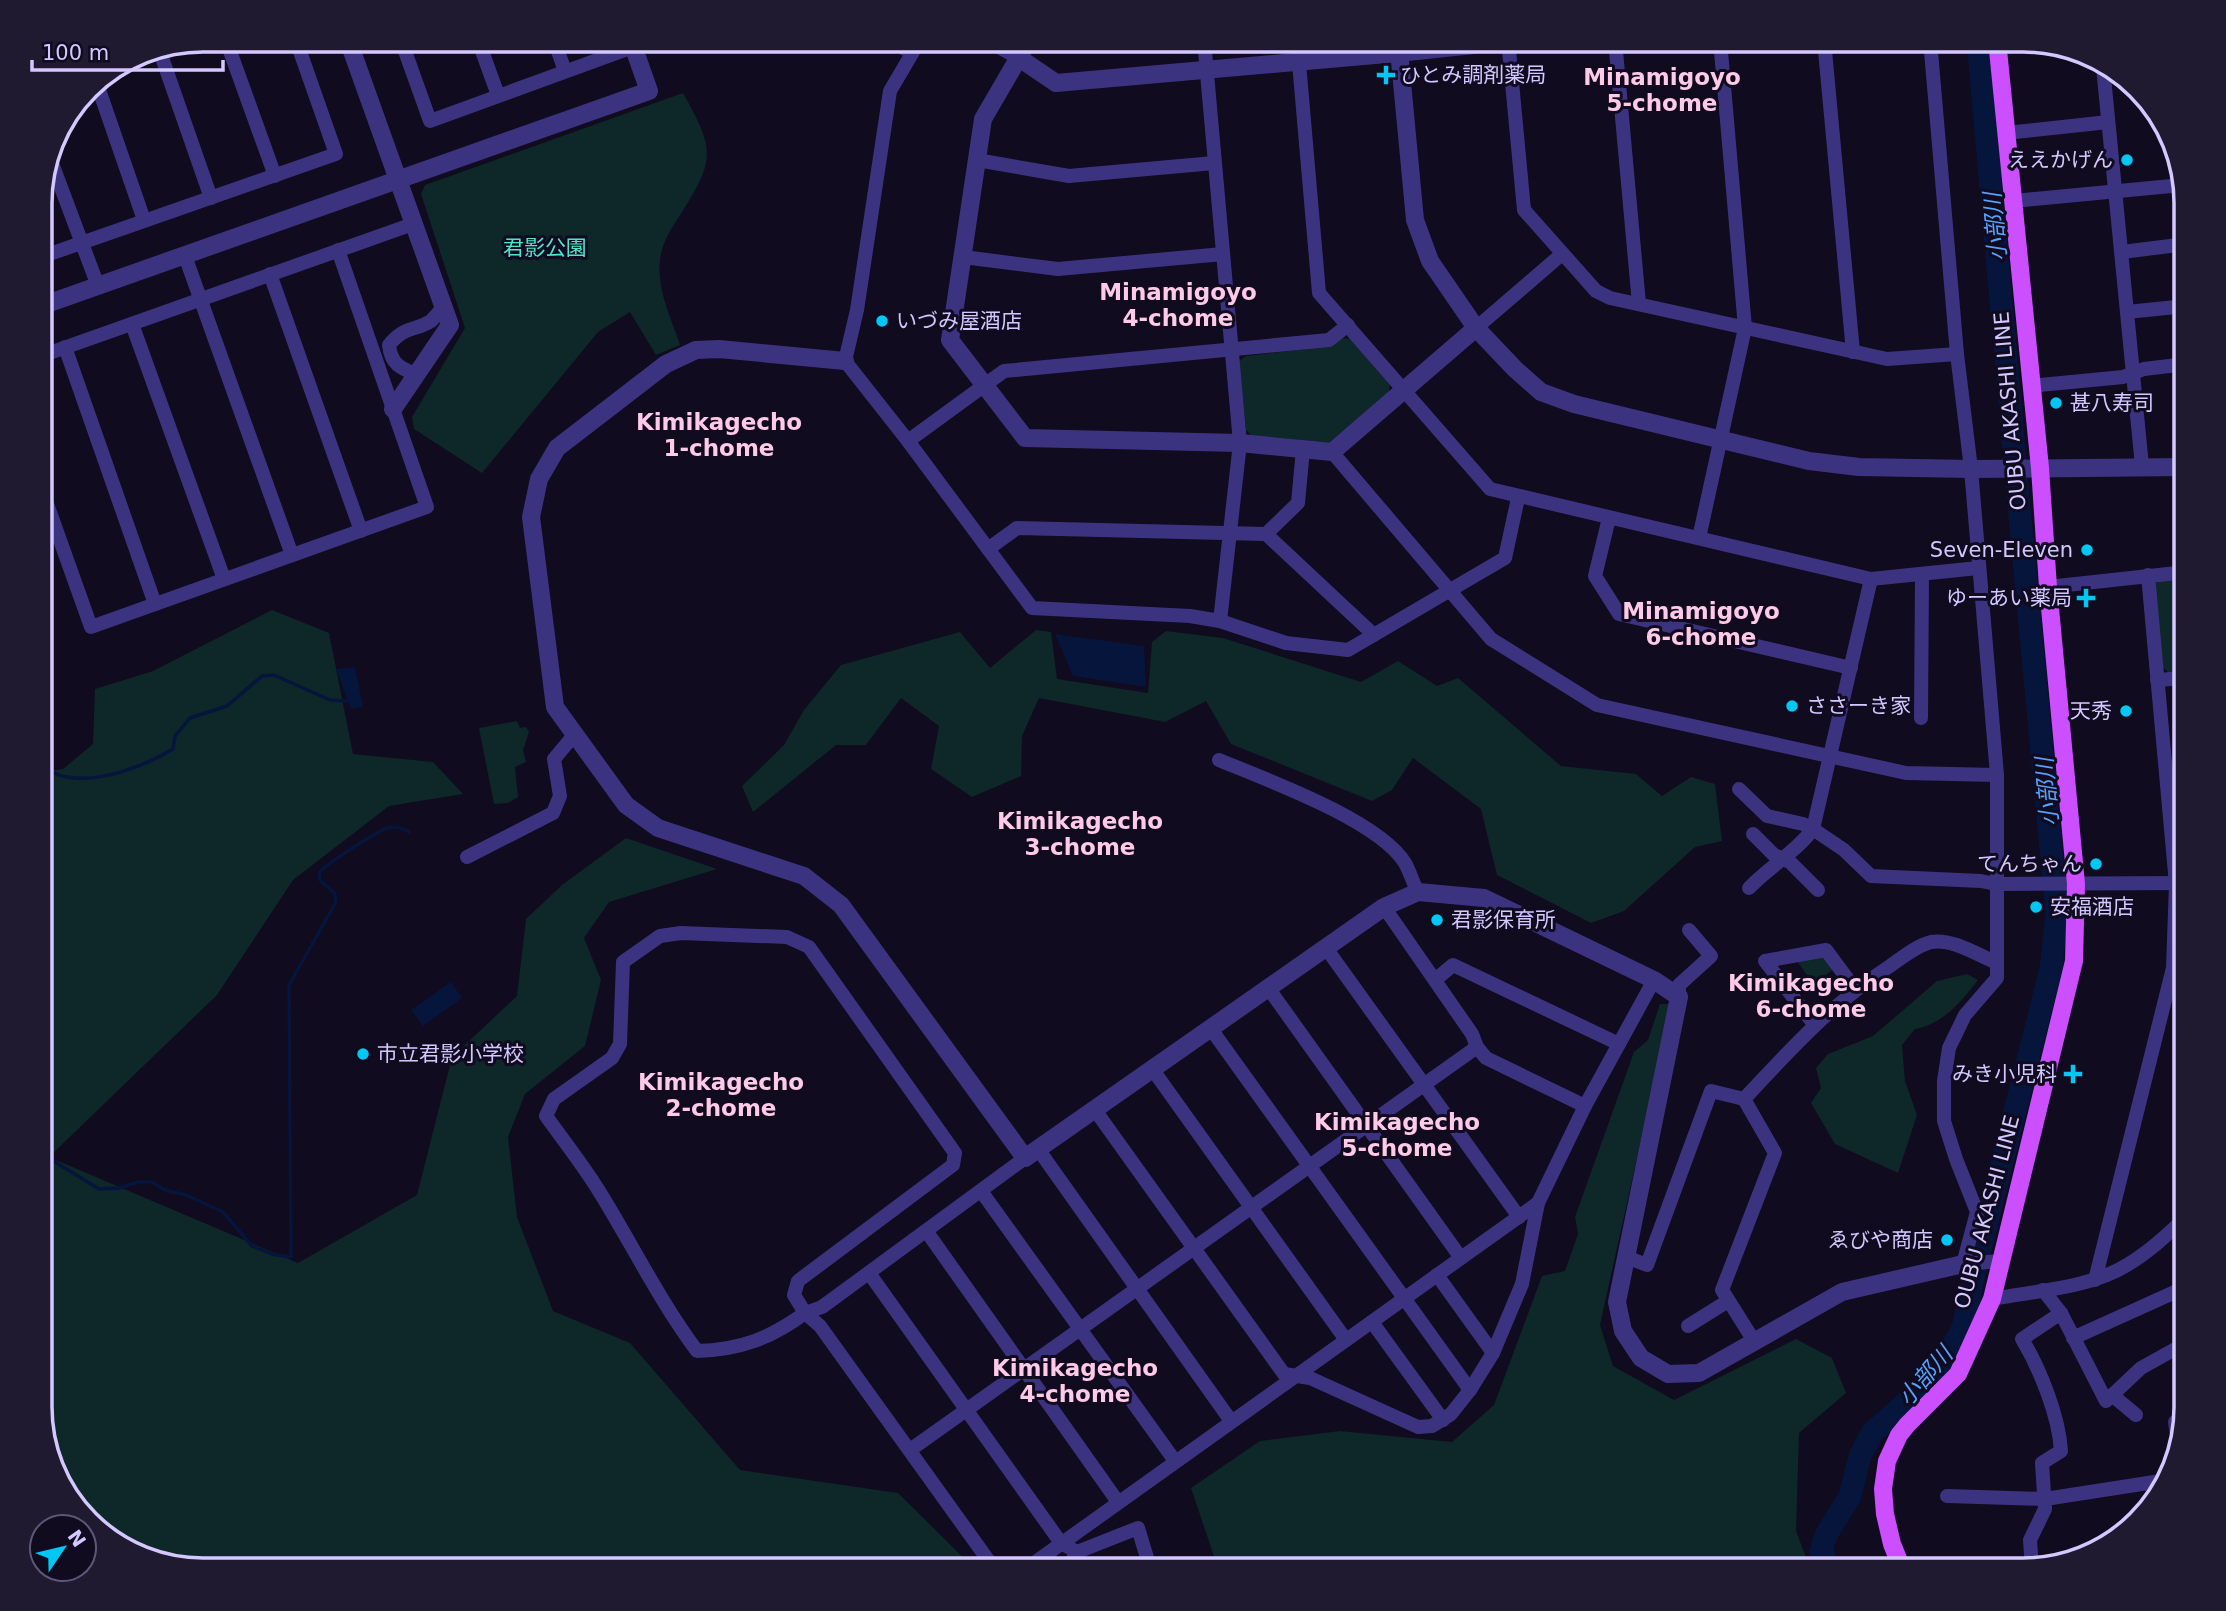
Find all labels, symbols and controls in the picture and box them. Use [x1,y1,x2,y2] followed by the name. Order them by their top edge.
[32,28,222,72] scale bar
[42,41,109,65] text: 100 m
[1400,63,1546,87] place label: ひとみ調剤薬局
[1583,64,1741,116] district label: Minamigoyo 5-chome
[1378,67,1394,83] marker: ひとみ調剤薬局
[2008,148,2113,172] place label: ええかげん
[2119,152,2135,168] marker: ええかげん
[1979,189,2011,263] water label: 小部川
[503,236,587,260] park label: 君影公園
[1099,279,1257,331] district label: Minamigoyo 4-chome
[896,309,1022,333] place label: いづみ屋酒店
[1989,311,2031,511] street label: OUBU AKASHI LINE
[874,313,890,329] marker: いづみ屋酒店
[2070,391,2154,415] place label: 甚八寿司
[2048,395,2064,411] marker: 甚八寿司
[636,409,802,461] district label: Kimikagecho 1-chome
[1930,538,2073,562] place label: Seven-Eleven
[2079,542,2095,558] marker: Seven-Eleven
[1946,586,2072,610] place label: ゆーあい薬局
[2078,590,2094,606] marker: ゆーあい薬局
[1622,598,1780,650] district label: Minamigoyo 6-chome
[1806,694,1911,718] place label: ささーき家
[1784,698,1800,714] marker: ささーき家
[2070,699,2112,723] place label: 天秀
[2118,703,2134,719] marker: 天秀
[2031,754,2063,828] water label: 小部川
[997,808,1163,860] district label: Kimikagecho 3-chome
[1977,852,2082,876] place label: てんちゃん
[2088,856,2104,872] marker: てんちゃん
[2050,895,2134,919] place label: 安福酒店
[2028,899,2044,915] marker: 安福酒店
[1451,908,1556,932] place label: 君影保育所
[1429,912,1445,928] marker: 君影保育所
[1728,970,1894,1022] district label: Kimikagecho 6-chome
[377,1042,524,1066] place label: 市立君影小学校
[355,1046,371,1062] marker: 市立君影小学校
[1952,1062,2057,1086] place label: みき小児科
[2063,1064,2083,1084] marker: みき小児科
[638,1069,804,1121] district label: Kimikagecho 2-chome
[1314,1109,1480,1161] district label: Kimikagecho 5-chome
[1950,1113,2024,1311] street label: OUBU AKASHI LINE
[1828,1228,1933,1252] place label: ゑびや商店
[1939,1232,1955,1248] marker: ゑびや商店
[1893,1339,1959,1411] water label: 小部川
[992,1355,1158,1407] district label: Kimikagecho 4-chome
[28,1513,98,1583] north arrow
[63,1525,90,1551] text: N

